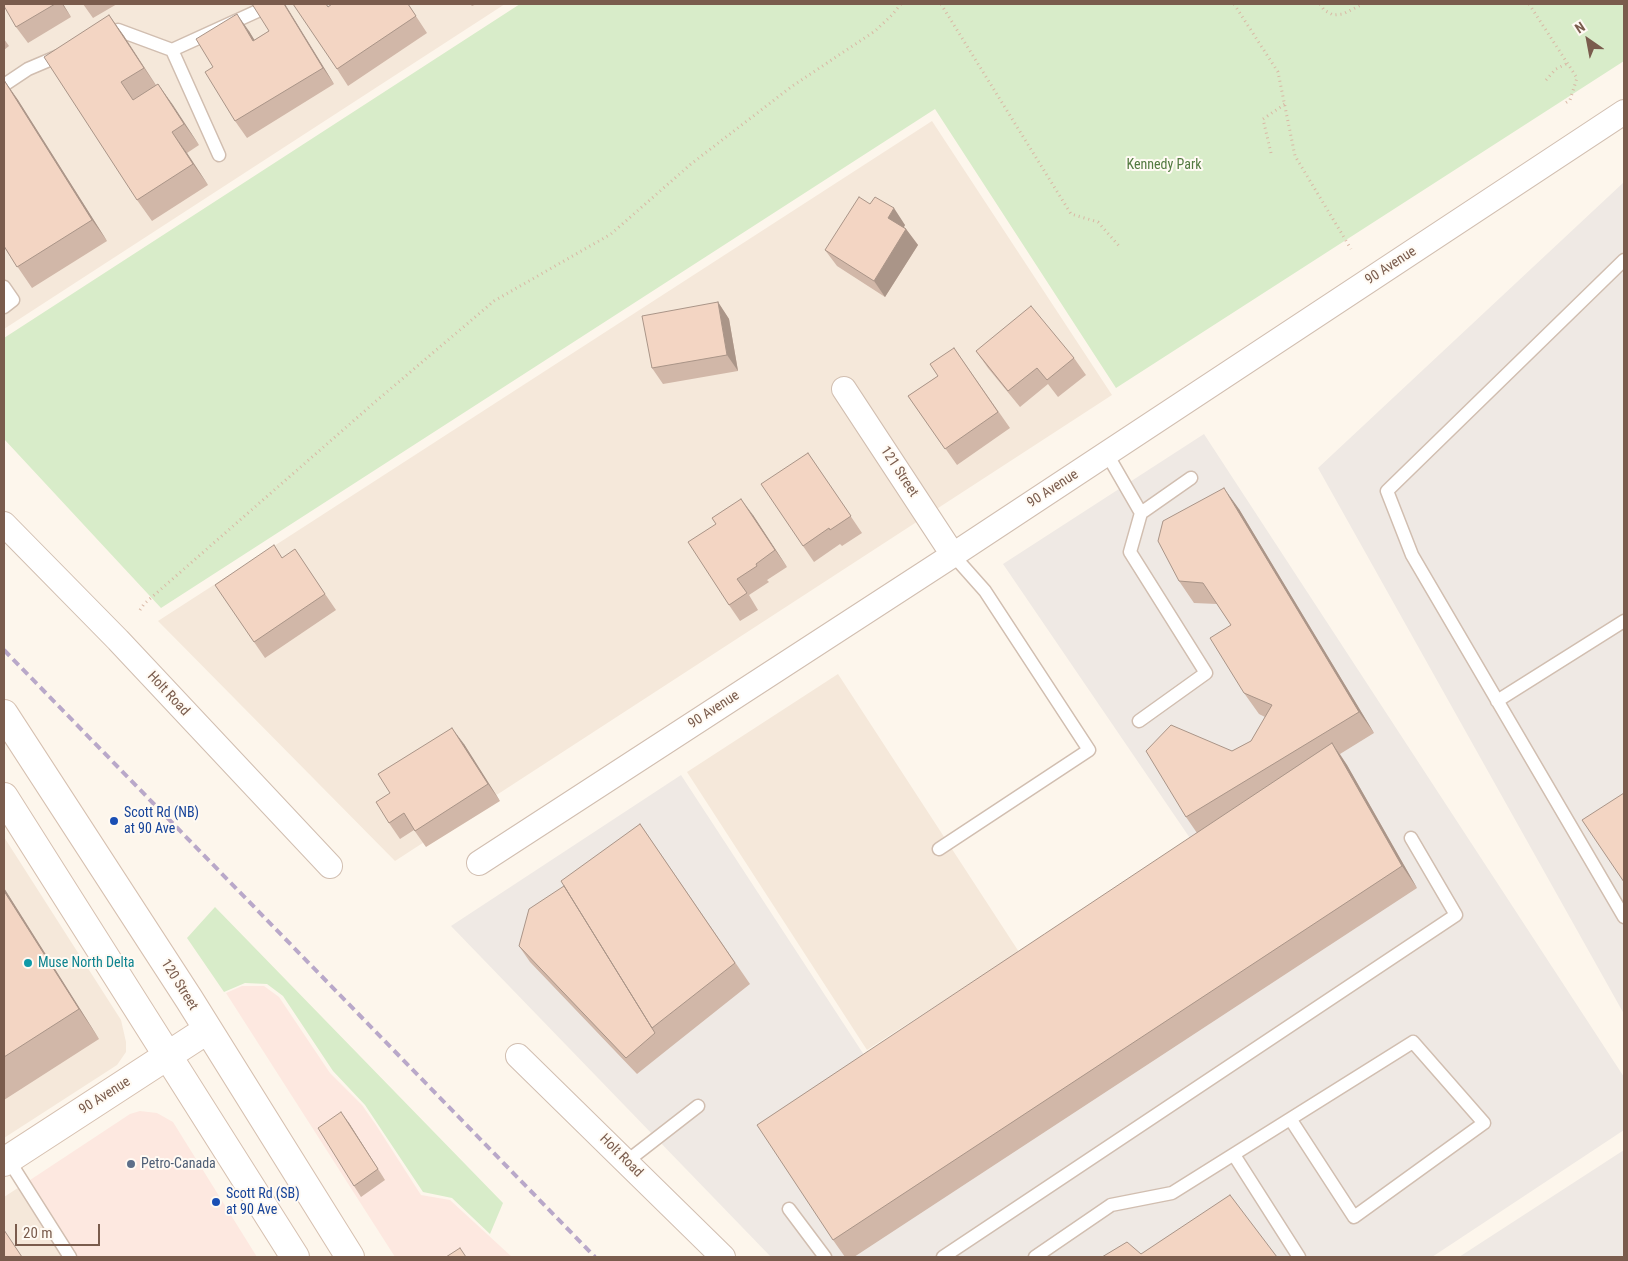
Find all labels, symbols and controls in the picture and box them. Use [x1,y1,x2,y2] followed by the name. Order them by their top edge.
[1563,15,1613,65] north arrow
[1572,18,1588,36] text: N
[1126,157,1202,173] park label: Kennedy Park
[1362,243,1420,289] street label: 90 Avenue
[877,444,921,500] street label: 121 Street
[1024,466,1082,512] street label: 90 Avenue
[143,668,193,720] street label: Holt Road
[685,687,743,733] street label: 90 Avenue
[124,805,199,838] place label: Scott Rd (NB) at 90 Ave
[108,815,120,827] marker: Scott Rd (NB) at 90 Ave
[38,955,135,971] place label: Muse North Delta
[157,956,201,1014] street label: 120 Street
[22,957,34,969] marker: Muse North Delta
[76,1074,134,1118] street label: 90 Avenue
[596,1131,646,1181] street label: Holt Road
[141,1156,216,1172] place label: Petro-Canada
[125,1158,137,1170] marker: Petro-Canada
[226,1186,300,1218] place label: Scott Rd (SB) at 90 Ave
[210,1196,222,1208] marker: Scott Rd (SB) at 90 Ave
[18,1214,102,1246] scale bar
[23,1224,53,1242] text: 20 m

